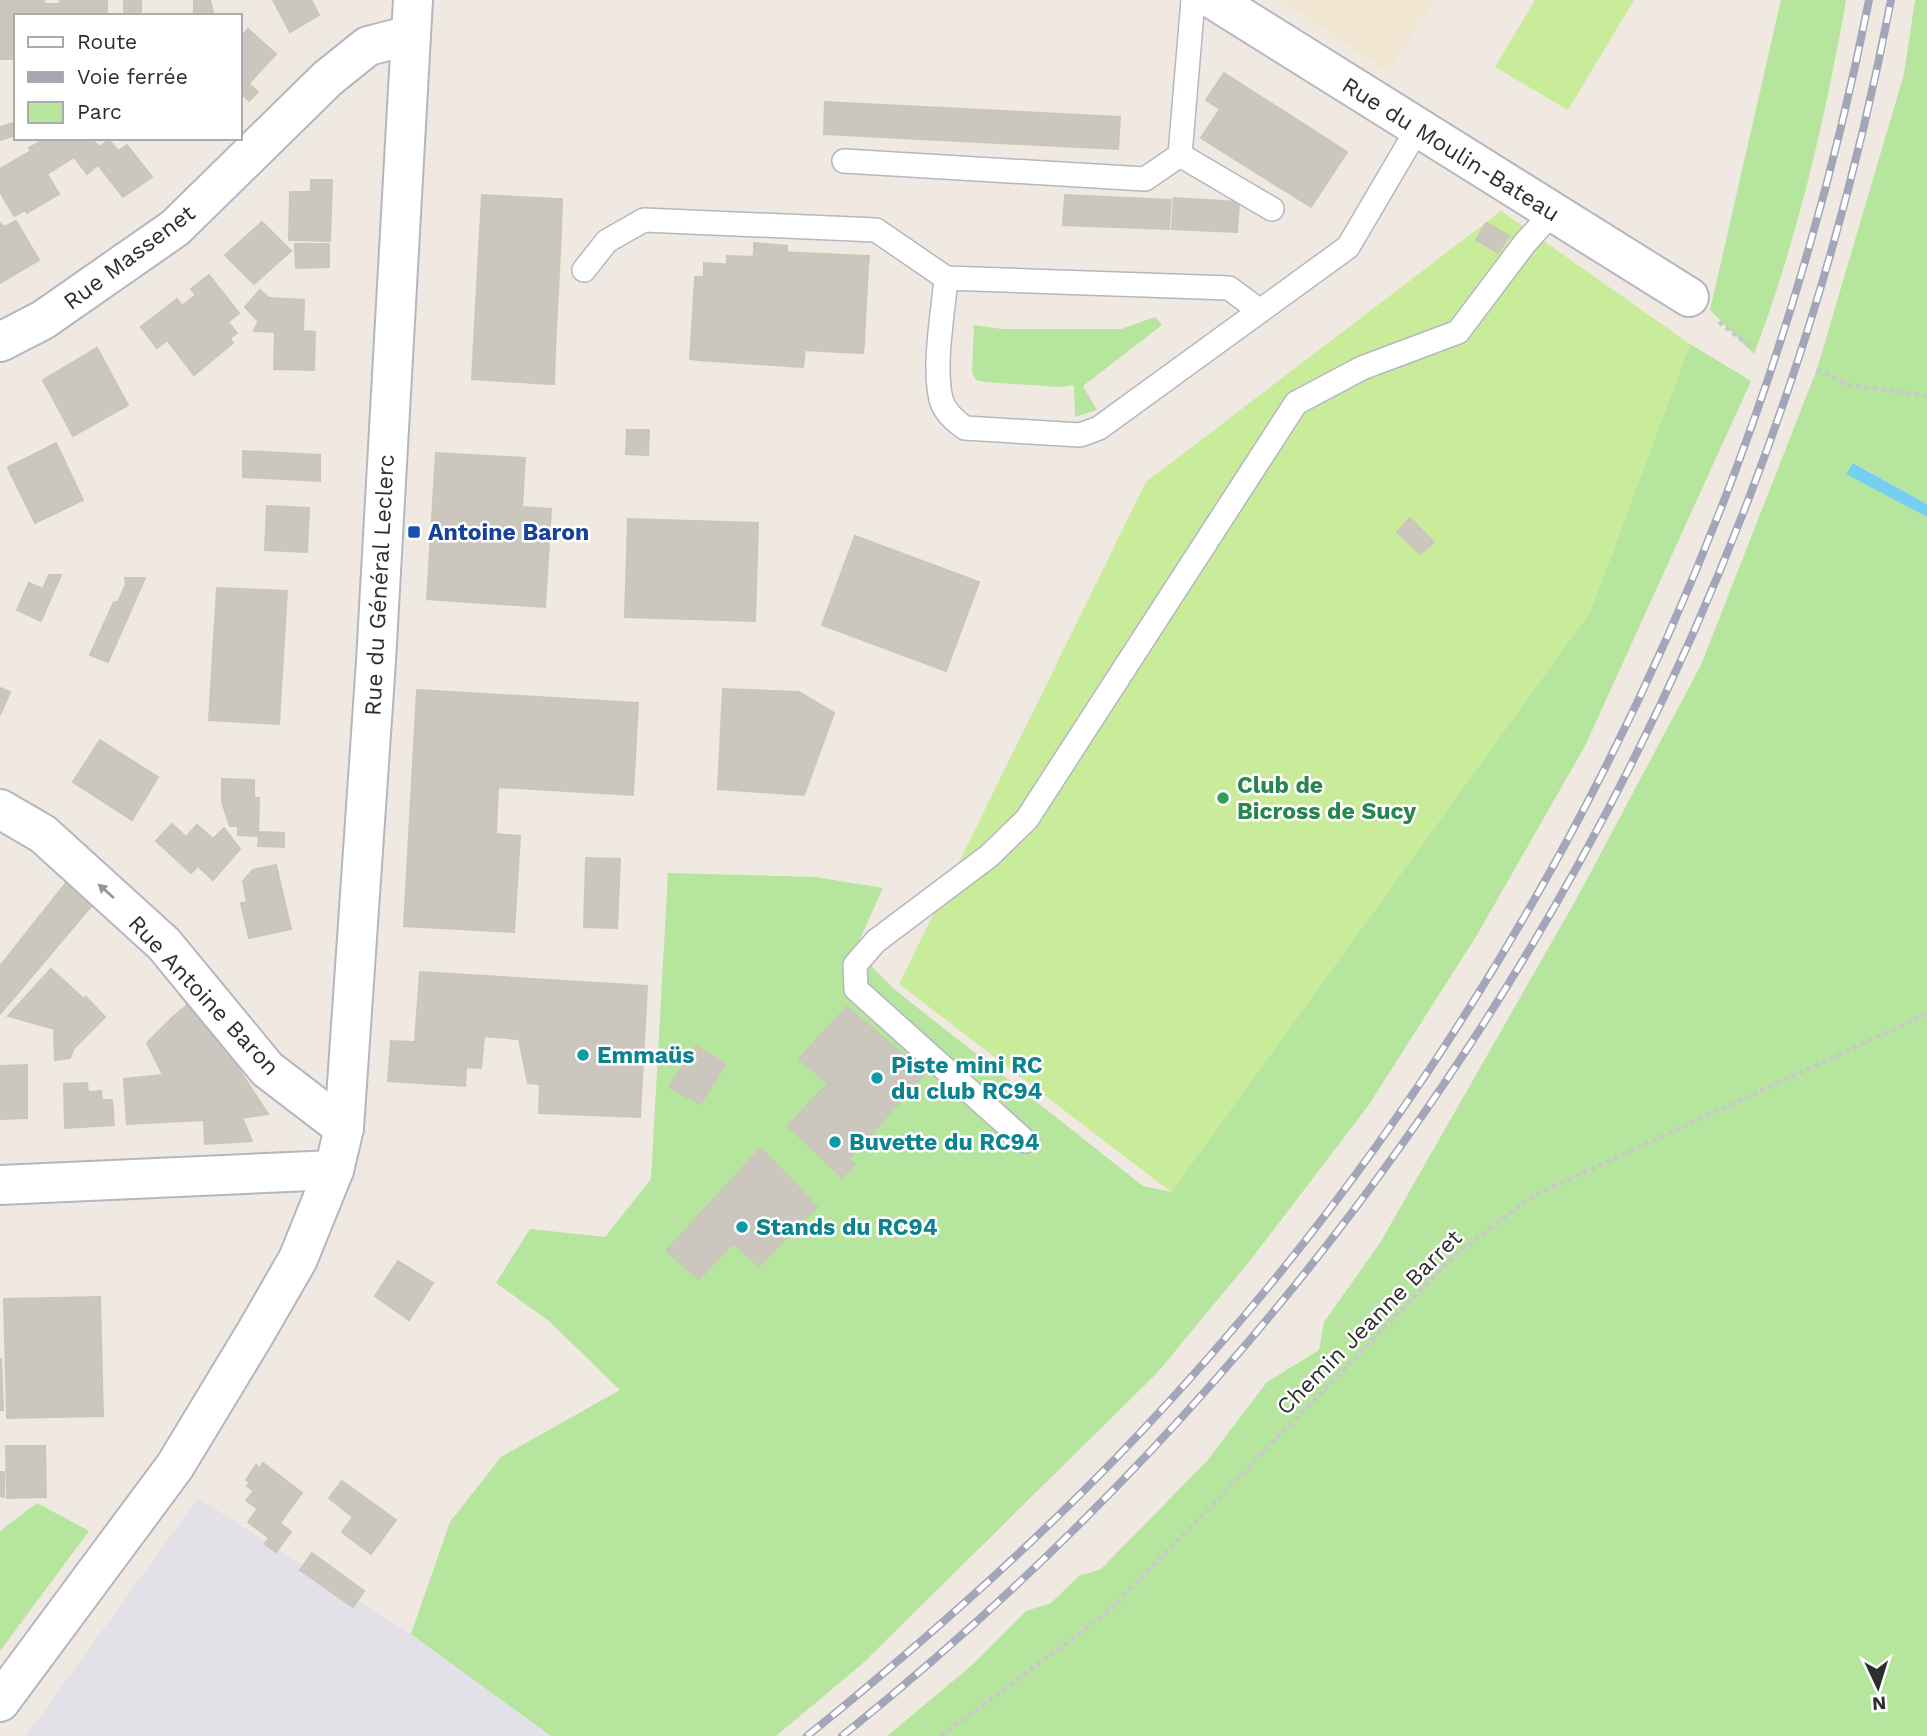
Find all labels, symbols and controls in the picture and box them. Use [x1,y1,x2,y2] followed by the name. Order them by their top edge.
[14,14,242,140] legend
[77,29,137,54] text: Route
[77,64,188,89] text: Voie ferrée
[1337,71,1564,227] street label: Rue du Moulin-Bateau
[77,99,122,124] text: Parc
[58,199,200,315] street label: Rue Massenet
[359,453,400,717] street label: Rue du Général Leclerc
[428,519,589,546] place label: Antoine Baron
[406,524,422,540] marker: Antoine Baron
[1237,772,1416,825] place label: Club de Bicross de Sucy
[1215,790,1231,806] marker: Club de Bicross de Sucy
[97,883,115,899] one-way arrow
[123,910,285,1081] street label: Rue Antoine Baron
[597,1042,695,1069] place label: Emmaüs
[575,1047,591,1063] marker: Emmaüs
[891,1052,1043,1105] place label: Piste mini RC du club RC94
[869,1070,885,1086] marker: Piste mini RC du club RC94
[849,1129,1040,1156] place label: Buvette du RC94
[827,1134,843,1150] marker: Buvette du RC94
[756,1214,938,1241] place label: Stands du RC94
[734,1219,750,1235] marker: Stands du RC94
[1271,1224,1468,1420] street label: Chemin Jeanne Barret
[1843,1652,1913,1722] north arrow
[1871,1691,1887,1715] text: N

